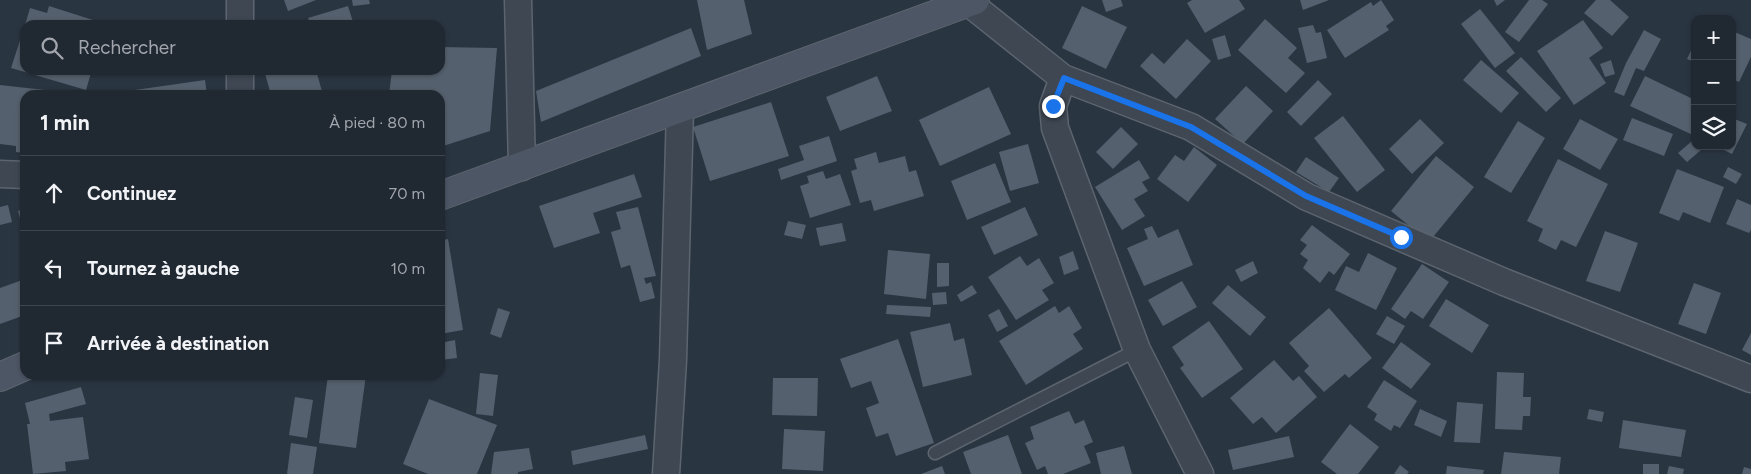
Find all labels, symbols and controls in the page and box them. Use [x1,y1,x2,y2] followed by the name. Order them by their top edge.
[1691,15,1736,150] map controls
[1691,15,1736,60] button: +
[20,20,445,75] search box
[38,34,66,62] icon: search
[78,36,176,59] text: Rechercher
[1691,60,1736,105] button: −
[1042,95,1065,118] route end
[1691,105,1736,150] button: layers
[40,110,90,135] text: 1 min
[329,113,425,132] text: À pied · 80 m
[40,179,68,207] icon: ahead
[87,182,176,205] text: Continuez
[389,184,425,203] text: 70 m
[1390,226,1413,249] route start
[40,254,68,282] icon: left
[87,257,239,280] text: Tournez à gauche
[391,259,425,278] text: 10 m
[40,329,68,357] icon: arrive
[87,332,269,355] text: Arrivée à destination

